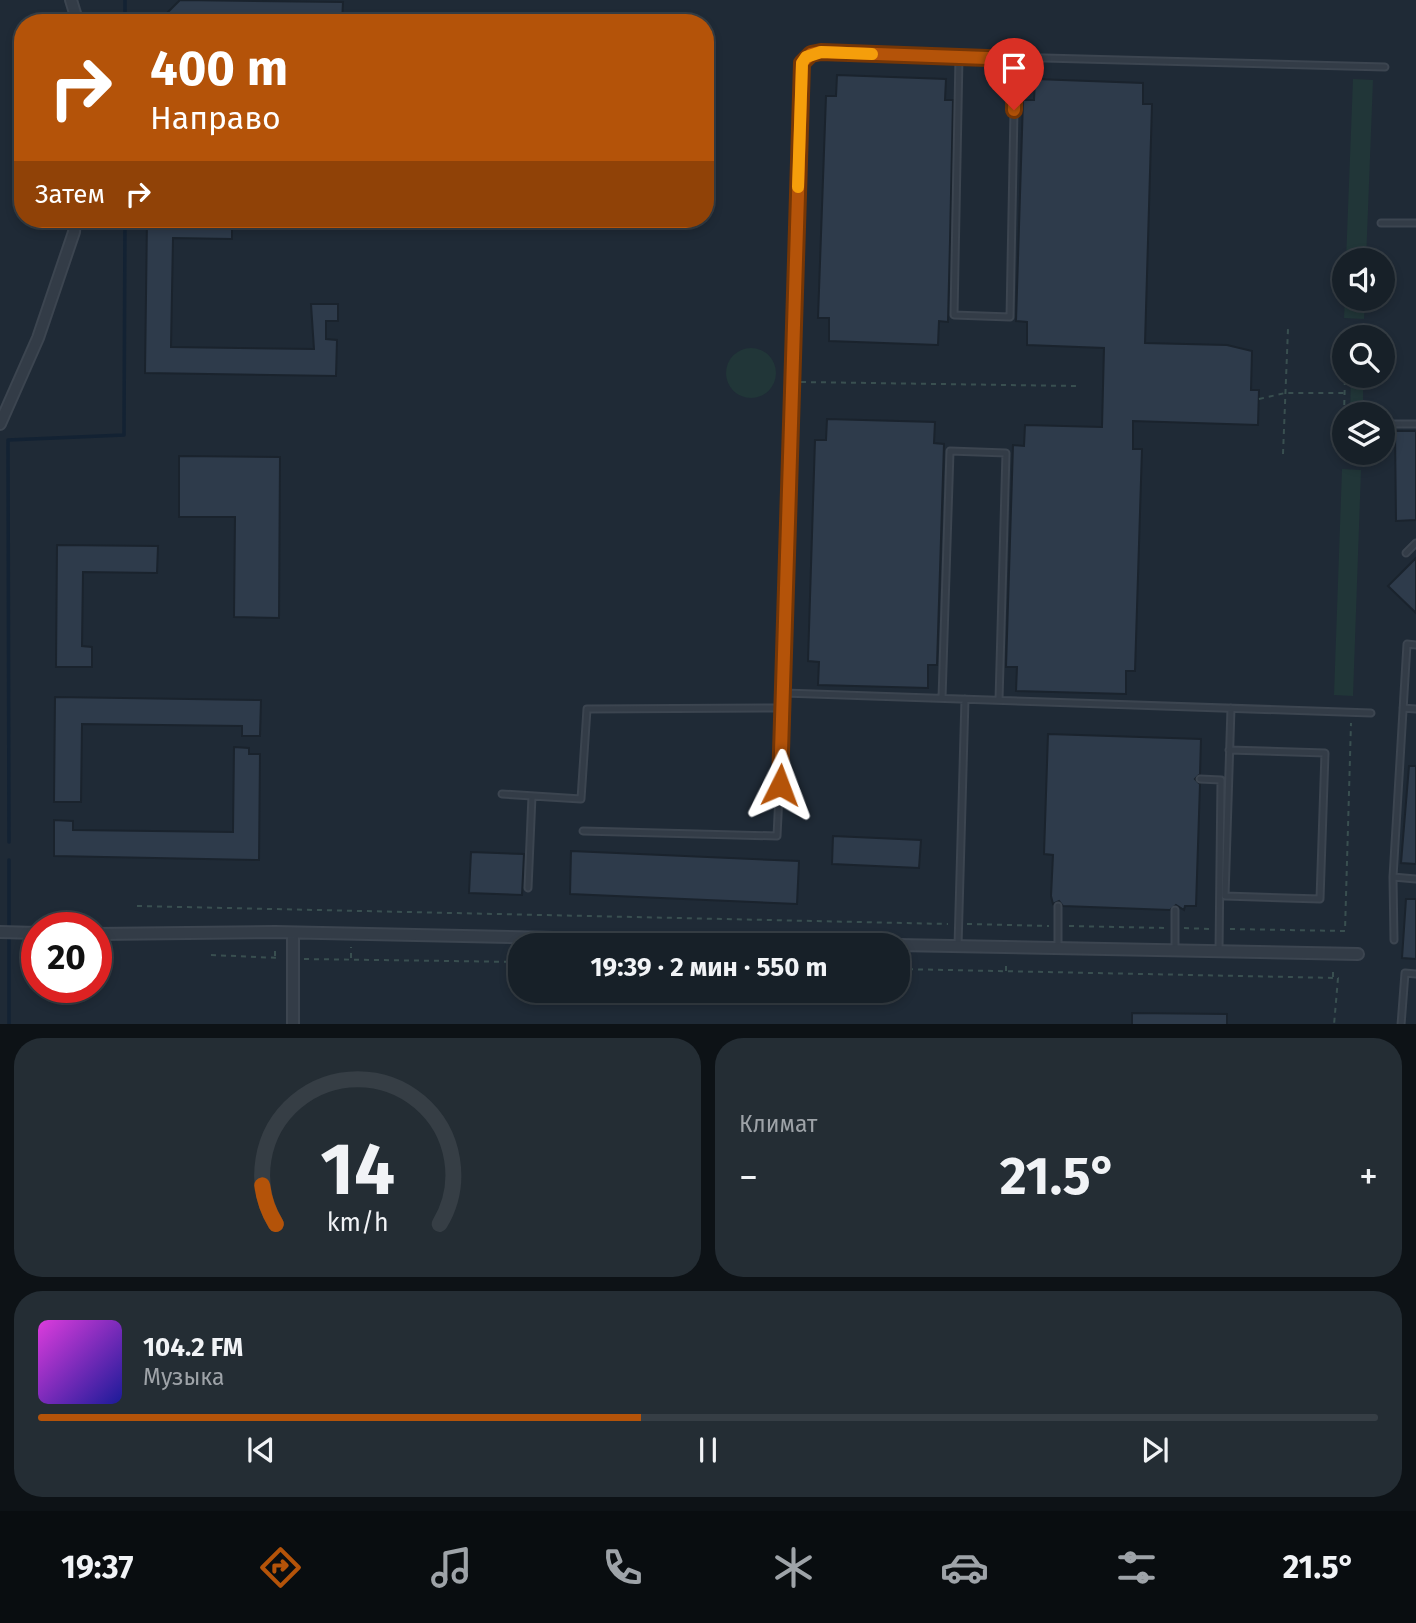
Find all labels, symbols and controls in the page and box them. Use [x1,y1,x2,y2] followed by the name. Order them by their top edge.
[984,38,1044,110] pin
[150,39,288,98] text: 400 m
[35,42,126,133] icon: right
[995,49,1033,87] icon: arrive
[150,99,281,137] text: Направо
[119,175,157,213] icon: right
[35,179,105,210] text: Затем
[1332,248,1395,465] map controls
[1332,248,1395,311] button: sound
[1332,325,1395,388] button: search
[1332,402,1395,465] button: layers
[743,748,817,822] position arrow
[21,912,112,1003] speed limit sign: 20
[591,952,827,983] text: 19:39 · 2 мин · 550 m
[739,1110,817,1138] text: Климат
[320,1126,395,1213] text: 14
[1000,1145,1117,1208] text: 21.5°
[739,1154,758,1200] text: −
[1359,1154,1378,1200] text: +
[327,1207,388,1237] text: km/h
[143,1332,243,1363] text: 104.2 FM
[143,1363,224,1391] text: Музыка
[242,1431,280,1469] icon: previous
[689,1431,727,1469] icon: pause
[1136,1431,1174,1469] icon: next
[256,1543,305,1592] icon: directions
[427,1543,476,1592] icon: music
[598,1543,647,1592] icon: phone
[769,1543,818,1592] icon: climate
[940,1543,989,1592] icon: car
[1112,1543,1161,1592] icon: filters
[61,1548,134,1586] text: 19:37
[1283,1548,1355,1586] text: 21.5°

